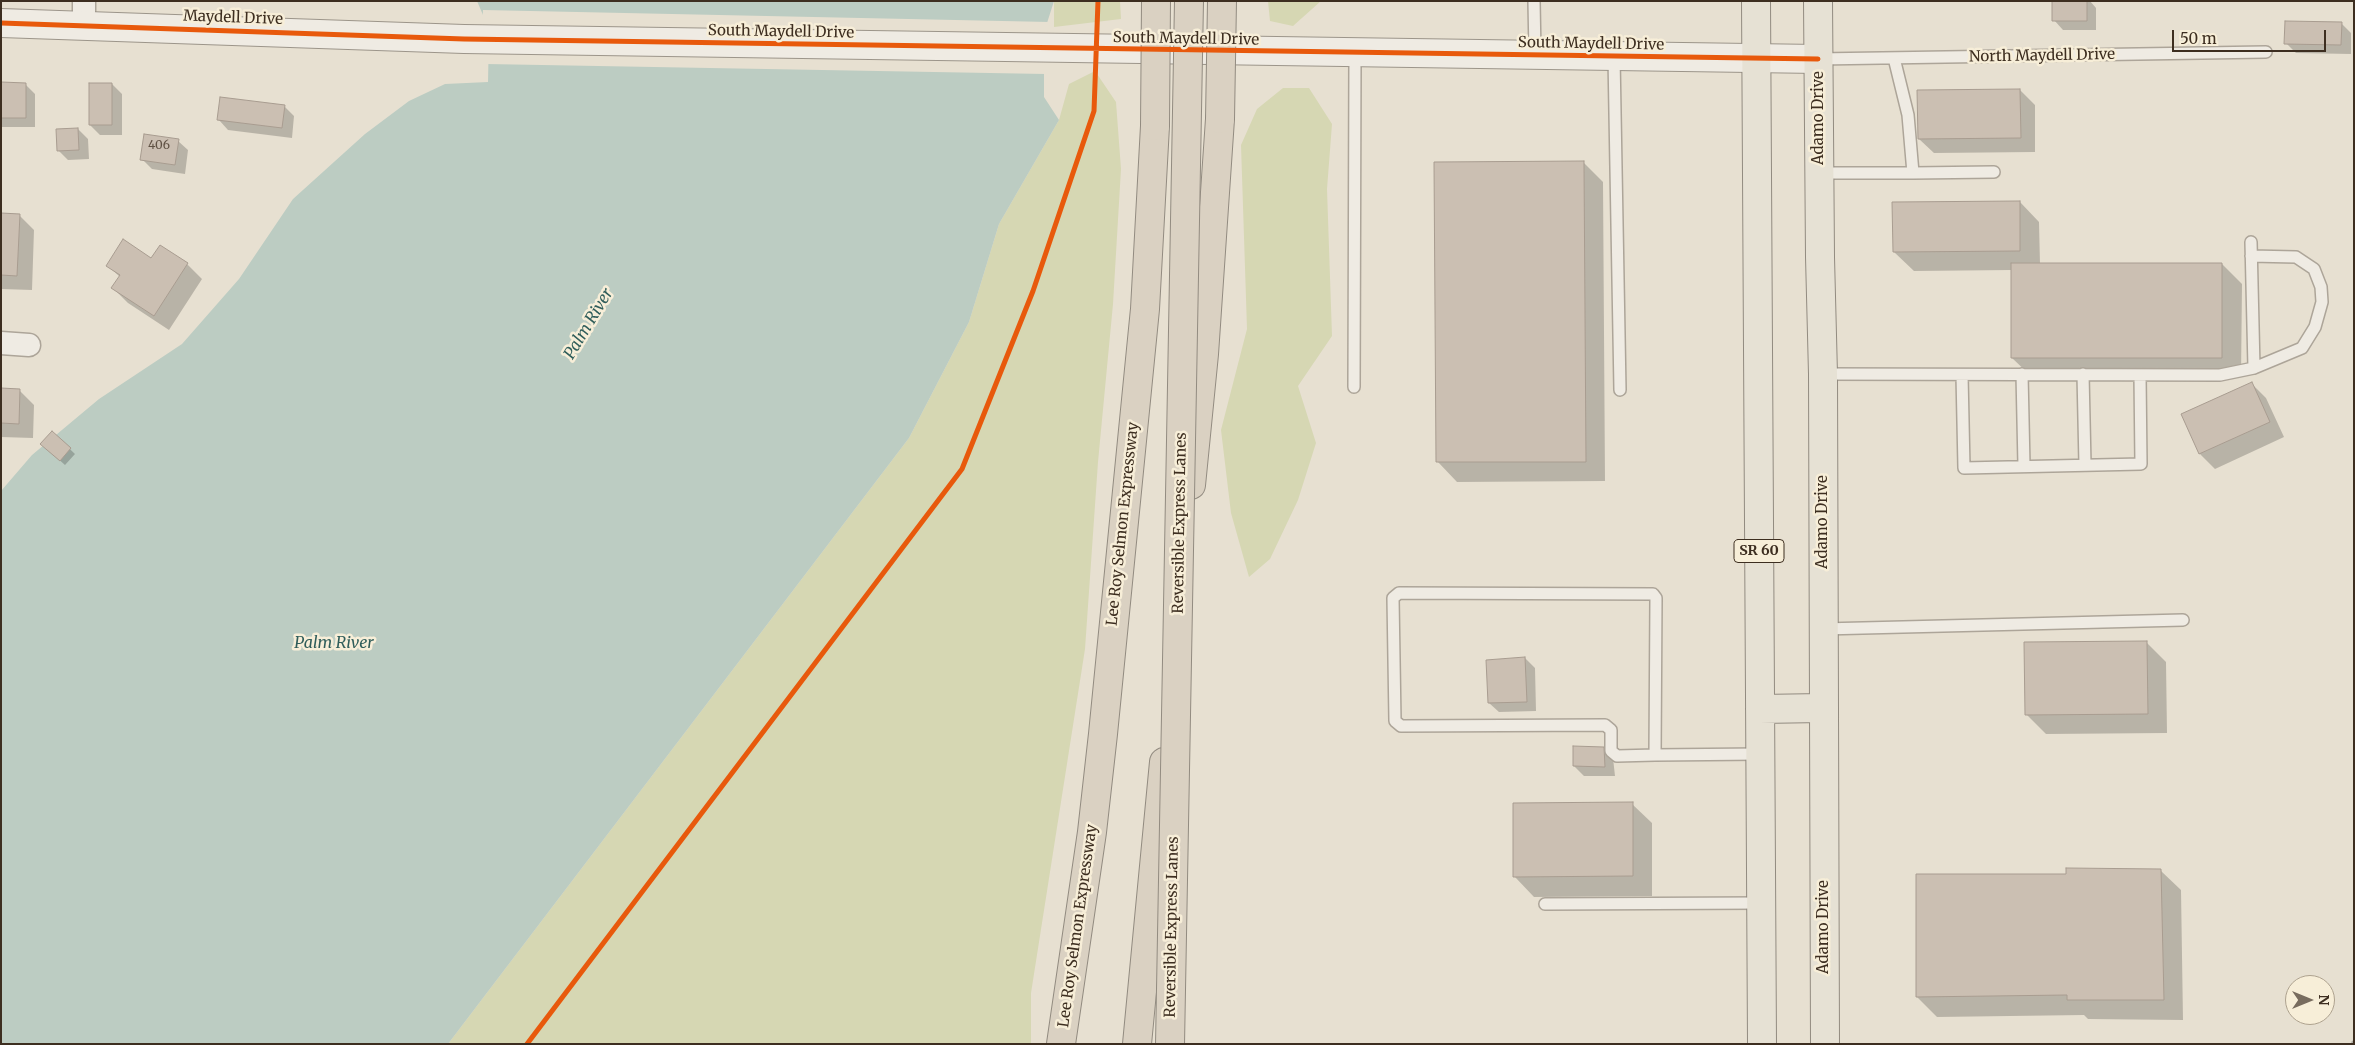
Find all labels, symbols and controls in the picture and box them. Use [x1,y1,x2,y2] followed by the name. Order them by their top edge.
[183,7,283,29] street label: Maydell Drive
[2175,20,2329,52] scale bar
[708,22,854,42] street label: South Maydell Drive
[1113,29,1259,49] street label: South Maydell Drive
[2180,29,2217,48] text: 50 m
[1518,34,1664,54] street label: South Maydell Drive
[1969,46,2115,66] street label: North Maydell Drive
[1810,71,1828,165] street label: Adamo Drive
[148,139,170,153] house number: 406
[560,285,618,363] water label: Palm River
[1103,421,1143,627] street label: Lee Roy Selmon Expressway
[1169,432,1191,614] street label: Reversible Express Lanes
[1814,475,1832,569] street label: Adamo Drive
[1734,540,1784,562] road number: SR 60
[294,633,374,653] water label: Palm River
[1055,823,1101,1029] street label: Lee Roy Selmon Expressway
[1161,836,1183,1018] street label: Reversible Express Lanes
[1815,880,1833,974] street label: Adamo Drive
[2285,975,2335,1025] north arrow
[2315,994,2333,1006] text: N

